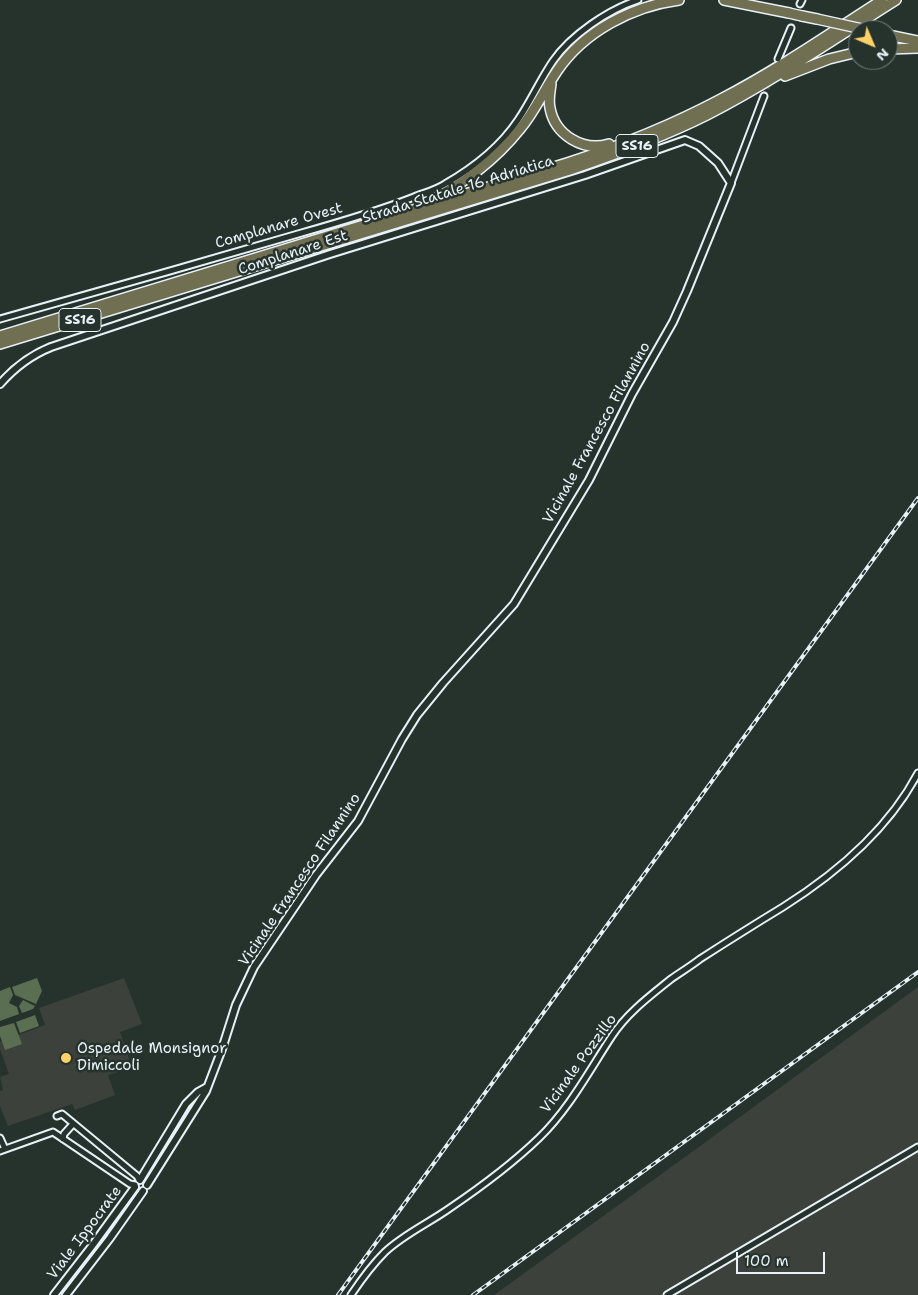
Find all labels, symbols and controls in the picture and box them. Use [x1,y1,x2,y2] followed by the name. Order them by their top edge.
[848,20,898,70] north arrow
[873,45,893,65] text: N
[616,134,658,158] road number: SS16
[360,152,556,228] street label: Strada Statale 16 Adriatica
[213,199,345,253] street label: Complanare Ovest
[236,227,350,279] street label: Complanare Est
[59,308,101,332] road number: SS16
[539,339,655,527] street label: Vicinale Francesco Filannino
[235,790,365,970] street label: Vicinale Francesco Filannino
[537,1011,621,1117] street label: Vicinale Pozzillo
[77,1040,226,1075] place label: Ospedale Monsignor Dimiccoli
[59,1051,73,1065] marker: Ospedale Monsignor Dimiccoli
[44,1183,126,1283] street label: Viale Ippocrate
[738,1242,827,1274] scale bar
[744,1251,789,1271] text: 100 m

